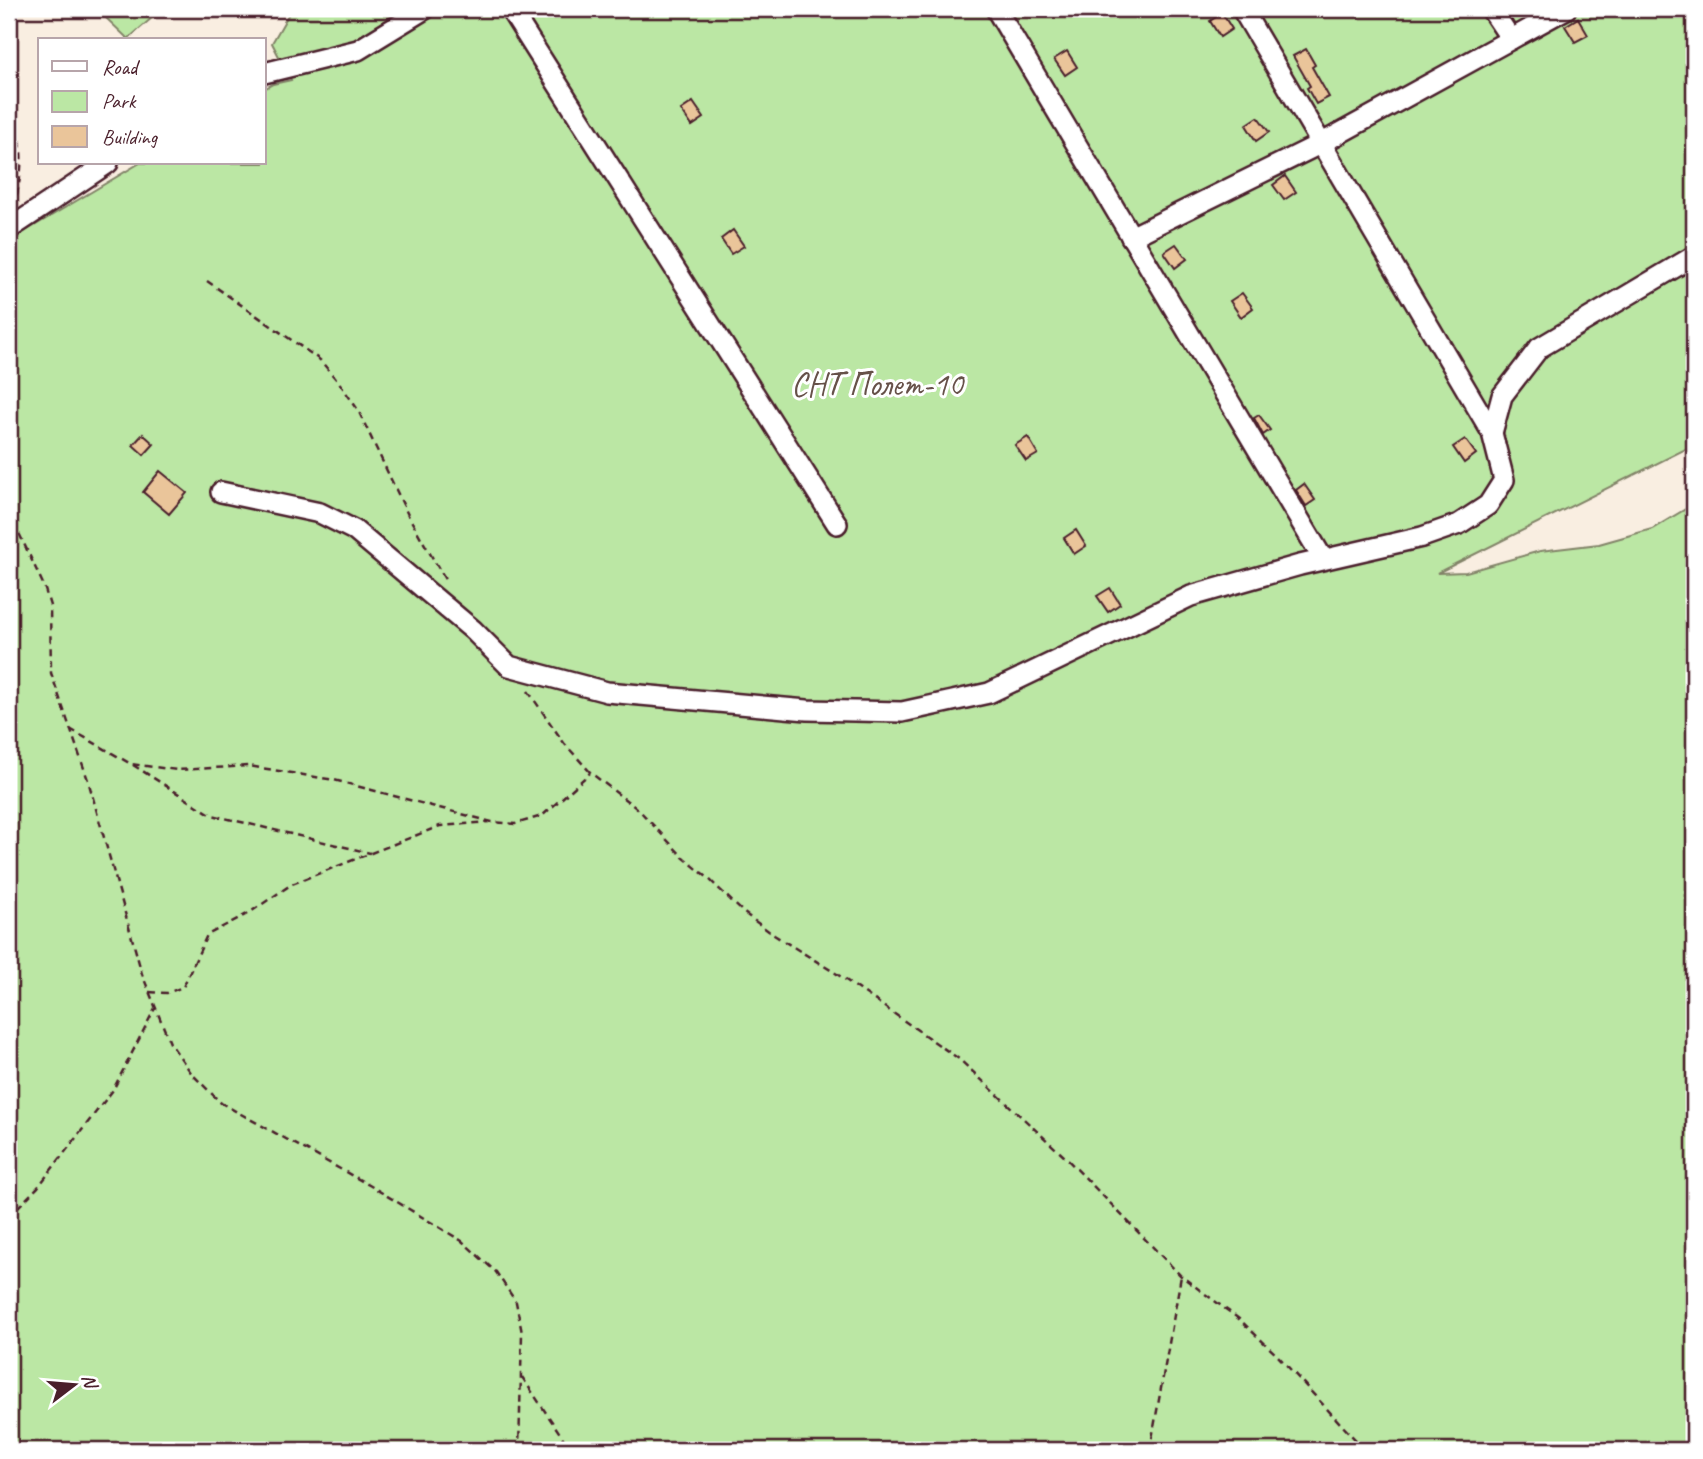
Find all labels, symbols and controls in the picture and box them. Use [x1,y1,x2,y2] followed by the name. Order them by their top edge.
[38,38,266,164] legend
[102,54,141,80] text: Road
[102,88,137,114] text: Park
[102,124,159,150] text: Building
[791,363,965,405] park label: СНТ Полет-10
[38,1350,108,1420] north arrow
[76,1372,103,1393] text: N

